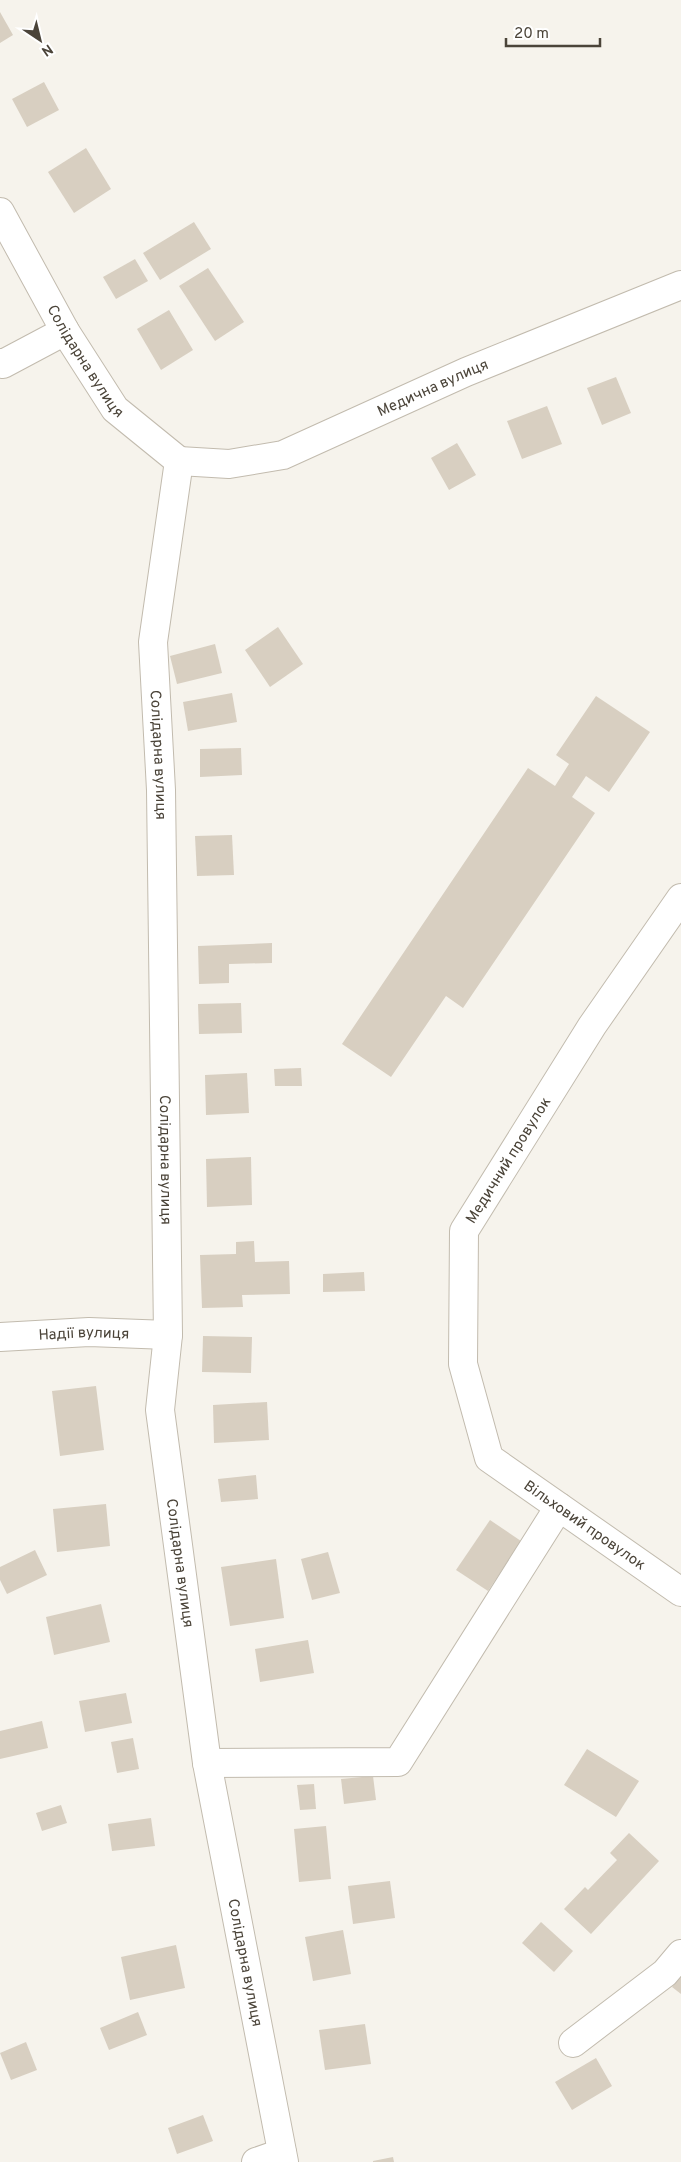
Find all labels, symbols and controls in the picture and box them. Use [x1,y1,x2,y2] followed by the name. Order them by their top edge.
[15,15,65,65] north arrow
[506,15,600,47] scale bar
[514,25,549,44] text: 20 m
[38,40,56,59] text: N
[42,302,127,423] street label: Солідарна вулиця
[375,356,492,422] street label: Медична вулиця
[145,690,169,820] street label: Солідарна вулиця
[463,1094,556,1228] street label: Медичний провулок
[154,1095,175,1225] street label: Солідарна вулиця
[38,1324,130,1346] street label: Надії вулиця
[519,1477,649,1575] street label: Вільховий провулок
[161,1498,197,1629] street label: Солідарна вулиця
[222,1897,266,2029] street label: Солідарна вулиця

